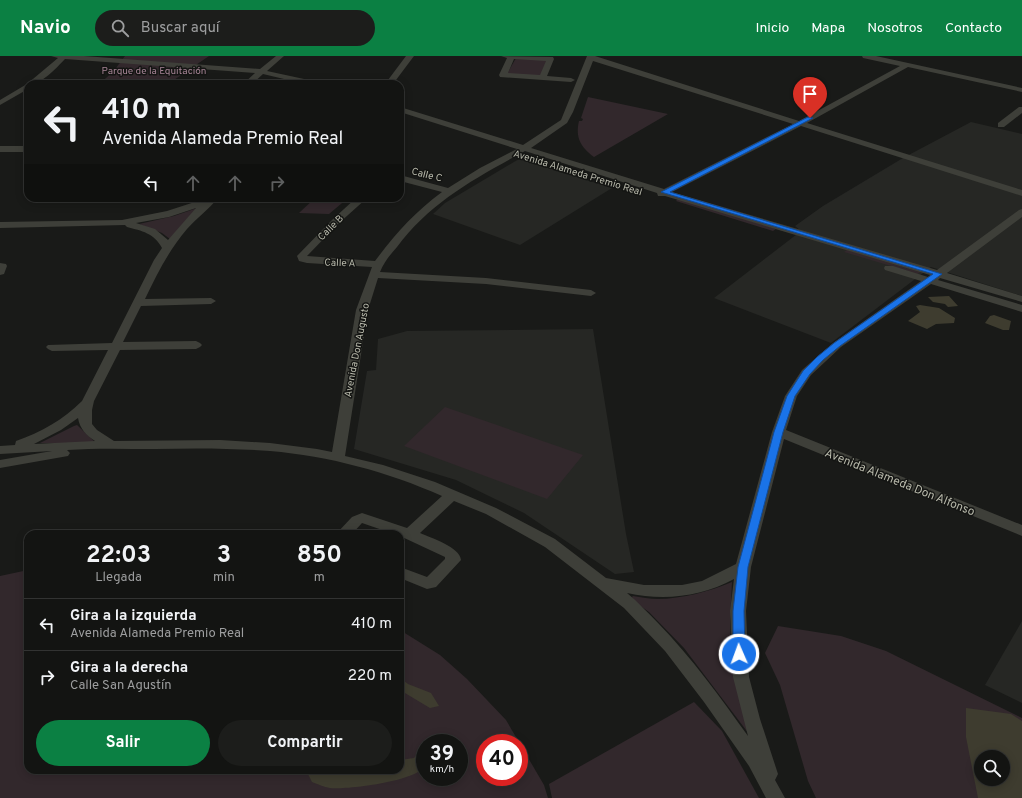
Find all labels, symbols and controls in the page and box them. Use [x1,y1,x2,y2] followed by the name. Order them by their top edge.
[95,10,375,46] search box
[20,16,71,40] text: Navio
[109,17,131,39] icon: search
[141,19,220,38] text: Buscar aquí
[756,20,789,37] text: Inicio
[811,20,845,37] text: Mapa
[867,20,923,37] text: Nosotros
[945,20,1002,37] text: Contacto
[102,65,206,78] park label: Parque de la Equitación
[793,77,827,118] pin
[799,83,821,105] icon: arrive
[102,93,181,129] text: 410 m
[36,96,88,148] icon: left
[102,128,343,151] text: Avenida Alameda Premio Real
[512,148,644,199] street label: Avenida Alameda Premio Real
[410,165,443,186] street label: Calle C
[140,172,162,194] icon: left
[182,172,204,194] icon: ahead
[224,172,246,194] icon: ahead
[266,172,288,194] icon: right
[315,212,347,244] street label: Calle B
[324,256,356,271] street label: Calle A
[342,302,373,398] street label: Avenida Don Augusto
[822,445,977,521] street label: Avenida Alameda Don Alfonso
[86,541,151,571] text: 22:03
[217,541,231,571] text: 3
[297,541,342,571] text: 850
[95,570,142,586] text: Llegada
[213,570,235,586] text: min
[314,570,325,586] text: m
[70,607,197,626] text: Gira a la izquierda
[36,614,58,636] icon: left
[351,615,392,634] text: 410 m
[70,626,244,642] text: Avenida Alameda Premio Real
[718,633,760,675] position arrow
[70,659,188,678] text: Gira a la derecha
[36,666,58,688] icon: right
[348,667,392,686] text: 220 m
[70,678,172,694] text: Calle San Agustín
[36,720,210,766] button: Salir
[218,720,392,766] button: Compartir
[476,734,528,786] speed limit sign: 40
[430,742,454,768] text: 39
[974,750,1010,786] map controls
[974,750,1010,786] button: search
[430,763,454,776] text: km/h

